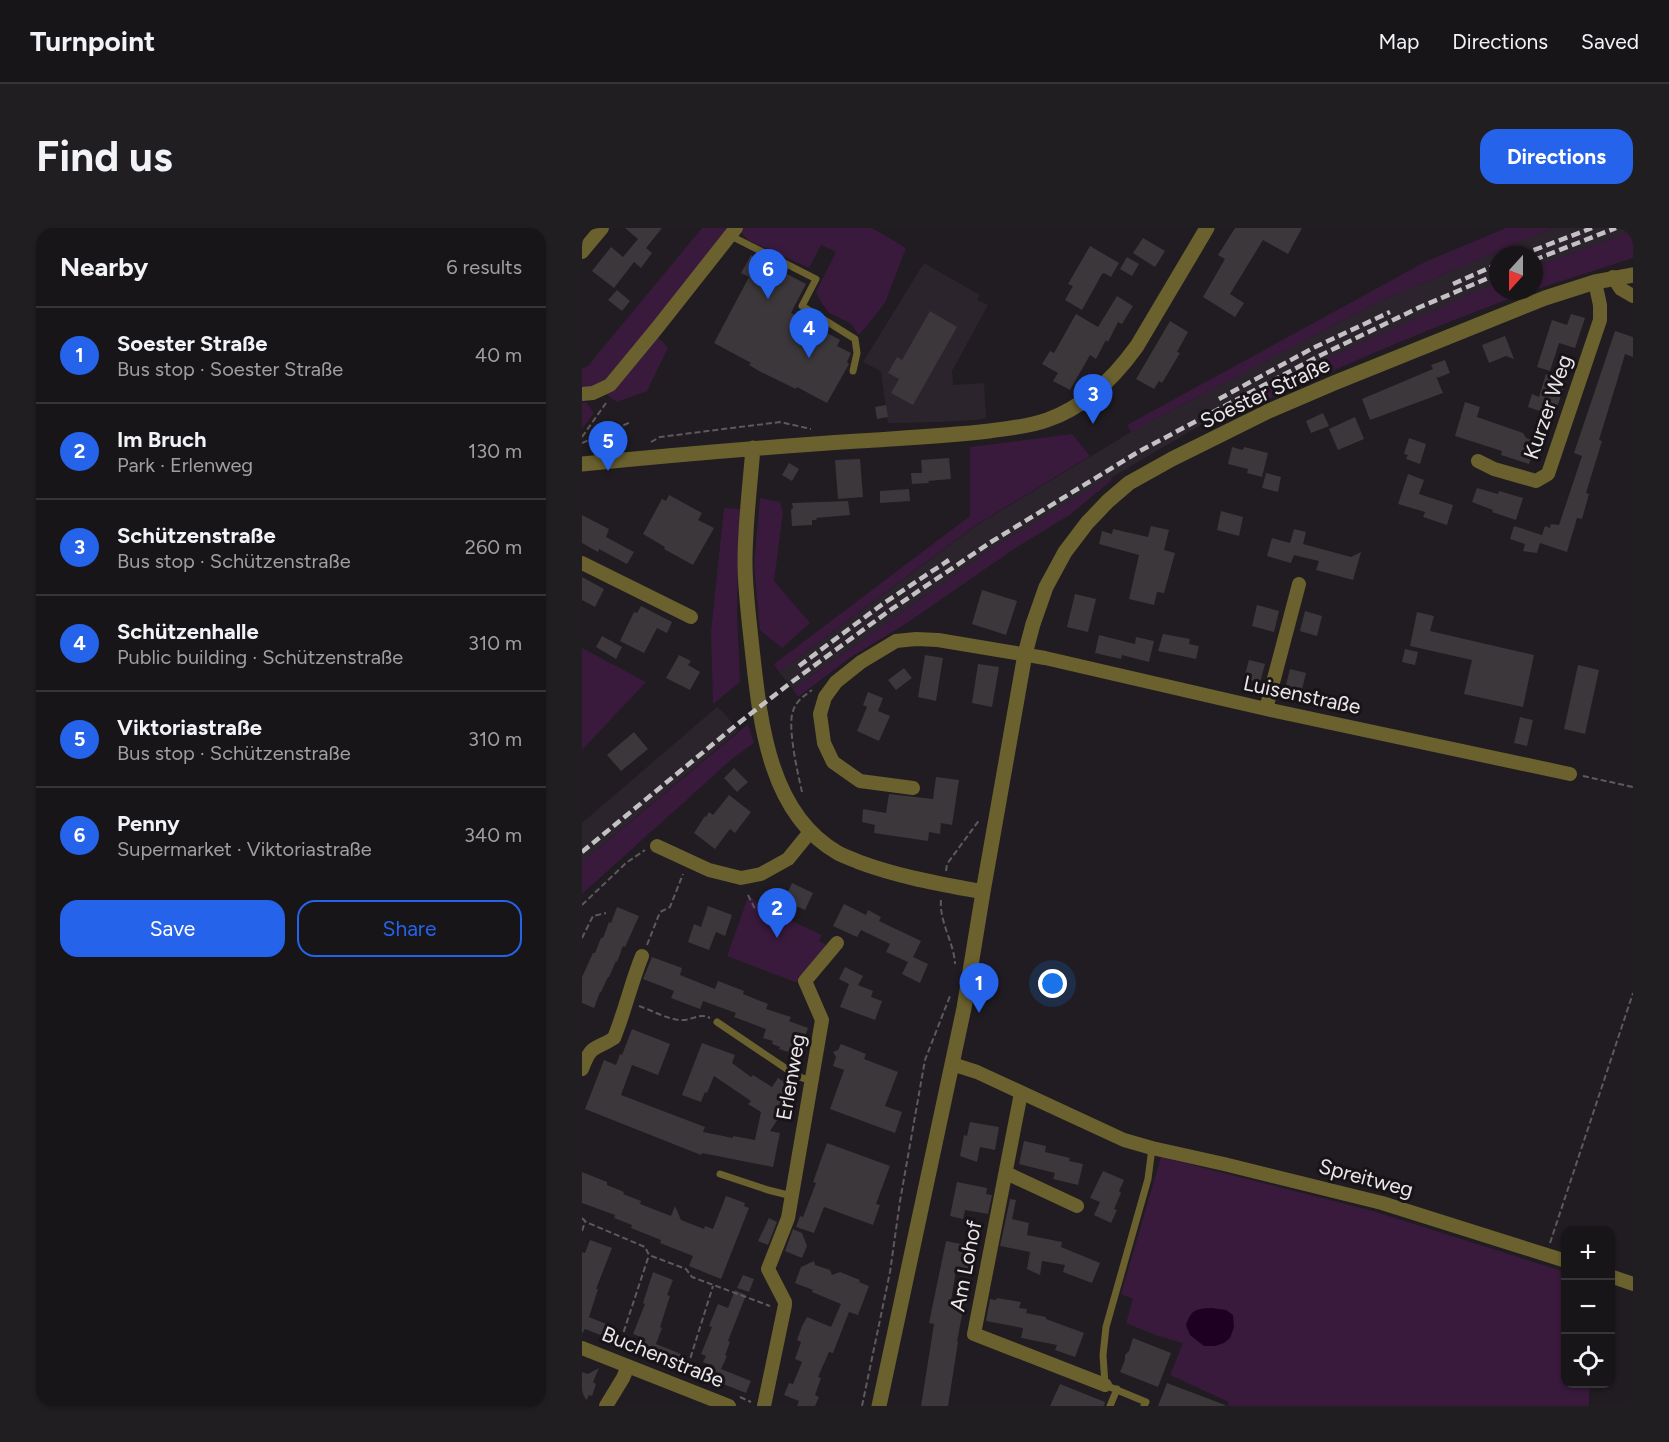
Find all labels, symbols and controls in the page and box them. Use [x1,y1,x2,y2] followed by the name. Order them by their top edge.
[30,24,155,58] text: Turnpoint
[1378,29,1419,54] text: Map
[1452,29,1548,54] text: Directions
[1581,29,1639,54] text: Saved
[1480,129,1633,184] button: Directions
[36,131,173,182] text: Find us
[1489,246,1543,300] north arrow
[748,250,788,299] pin: 6
[60,251,148,283] text: Nearby
[446,255,522,279] text: 6 results
[790,308,828,358] pin: 4
[117,330,267,357] text: Soester Straße
[75,343,84,367] text: 1
[475,343,522,367] text: 40 m
[1518,351,1577,462] street label: Kurzer Weg
[1196,352,1333,433] street label: Soester Straße
[117,357,343,381] text: Bus stop · Soester Straße
[1074,374,1112,424] pin: 3
[588,422,628,471] pin: 5
[117,426,207,453] text: Im Bruch
[74,439,85,463] text: 2
[468,439,522,463] text: 130 m
[117,453,253,477] text: Park · Erlenweg
[117,522,276,549] text: Schützenstraße
[74,535,85,559] text: 3
[465,535,522,559] text: 260 m
[117,549,351,573] text: Bus stop · Schützenstraße
[117,618,259,645] text: Schützenhalle
[73,631,86,655] text: 4
[468,631,522,655] text: 310 m
[117,645,403,669] text: Public building · Schützenstraße
[1241,670,1363,719] street label: Luisenstraße
[117,714,262,741] text: Viktoriastraße
[74,727,85,751] text: 5
[468,727,522,751] text: 310 m
[117,741,351,765] text: Bus stop · Schützenstraße
[117,810,180,837] text: Penny
[74,823,85,847] text: 6
[464,823,522,847] text: 340 m
[117,837,372,861] text: Supermarket · Viktoriastraße
[758,888,796,938] pin: 2
[60,900,285,957] button: Save
[297,900,522,957] button: Share
[960,964,998,1013] pin: 1
[1038,969,1067,998] your location
[771,1032,810,1122] street label: Erlenweg
[1316,1153,1416,1202] street label: Spreitweg
[944,1218,987,1313] street label: Am Lohof
[1561,1226,1615,1388] map controls
[1561,1226,1615,1280] button: +
[1561,1280,1615,1334] button: −
[598,1321,728,1392] street label: Buchenstraße
[1561,1334,1615,1388] button: locate

